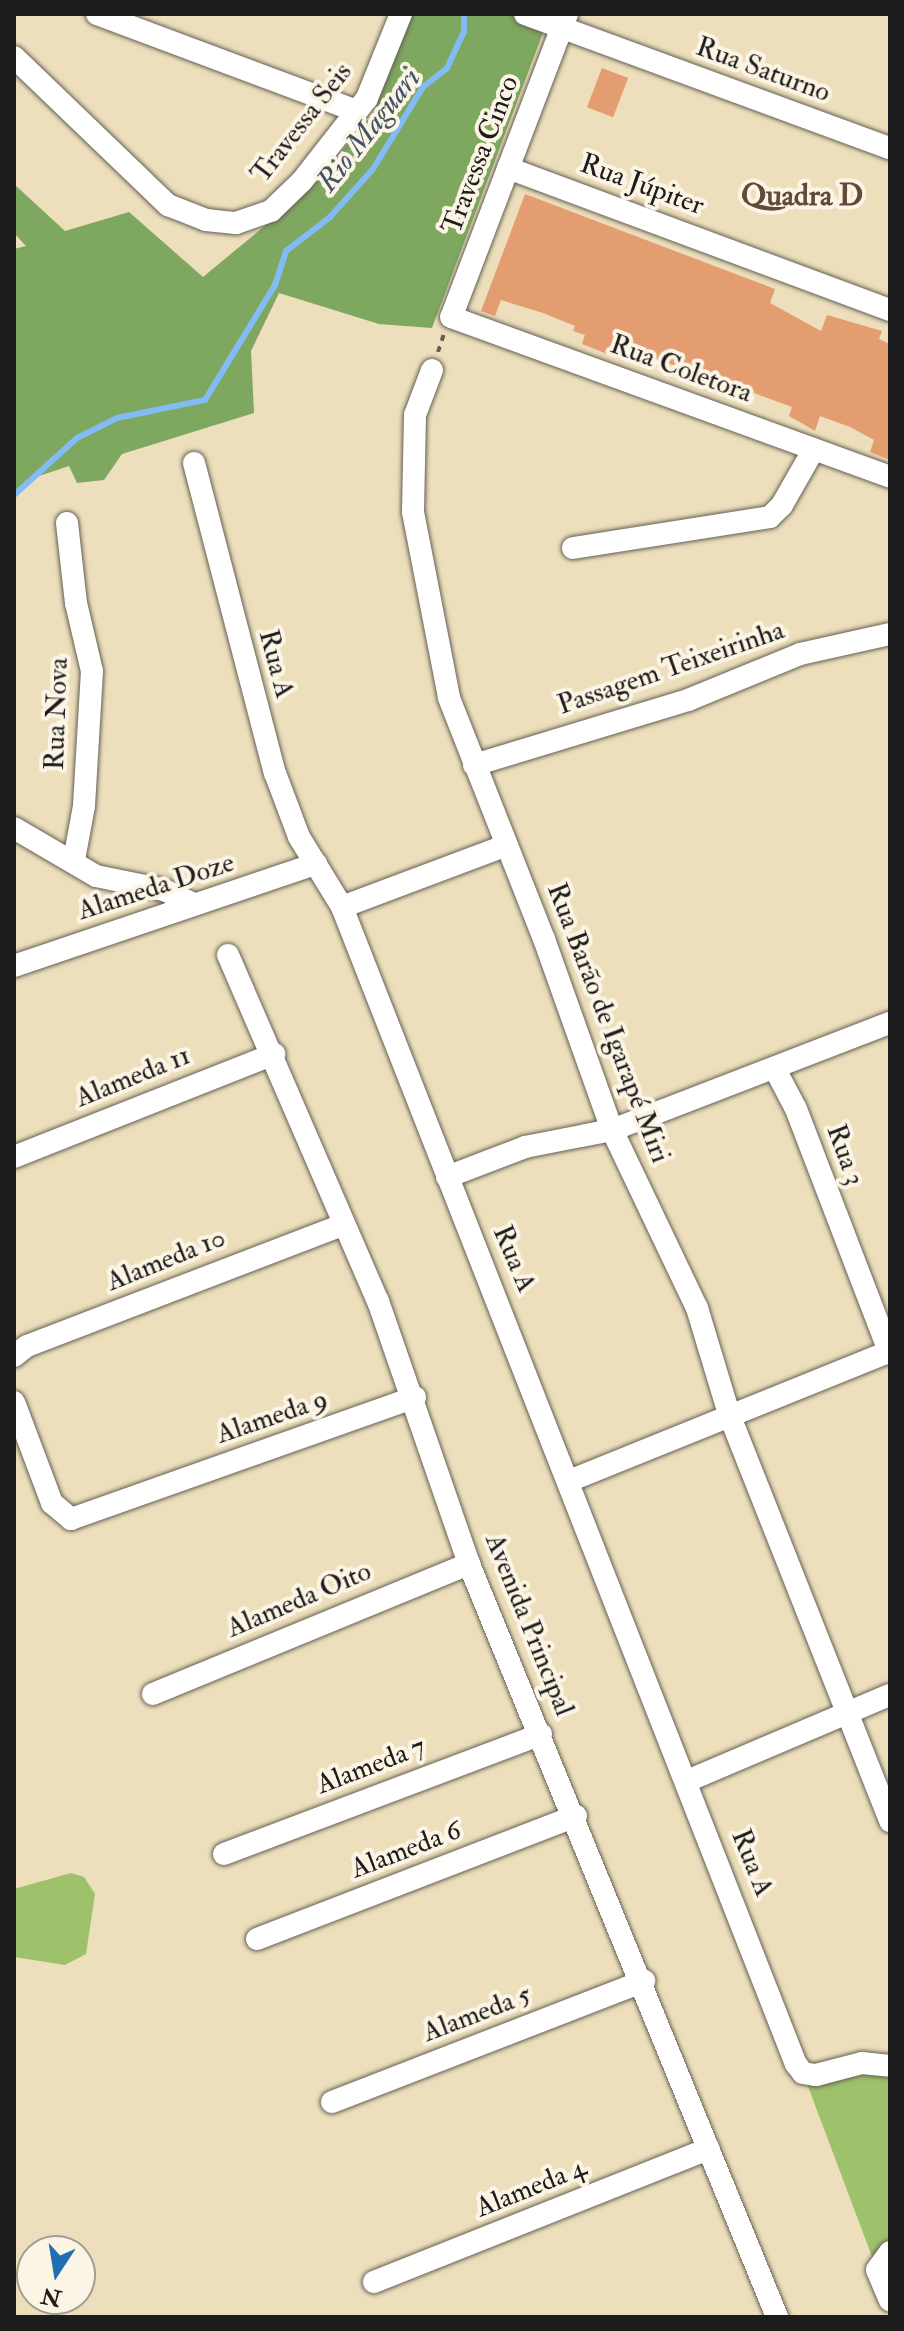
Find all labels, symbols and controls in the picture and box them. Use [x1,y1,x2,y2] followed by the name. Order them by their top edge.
[691,30,835,110] street label: Rua Saturno
[245,56,359,190] street label: Travessa Seis
[309,61,429,199] water label: Rio Maguari
[436,71,526,239] street label: Travessa Cinco
[575,147,709,223] street label: Rua Júpiter
[741,178,863,214] district label: Quadra D
[605,328,757,410] street label: Rua Coletora
[553,613,789,723] street label: Passagem Teixeirinha
[251,626,301,702] street label: Rua A
[38,657,76,771] street label: Rua Nova
[74,846,238,928] street label: Alameda Doze
[539,878,677,1168] street label: Rua Barão de Igarapé Miri
[71,1039,195,1115] street label: Alameda 11
[819,1120,871,1190] street label: Rua 3
[485,1220,543,1298] street label: Rua A
[102,1221,230,1299] street label: Alameda 10
[212,1382,332,1452] street label: Alameda 9
[477,1529,581,1721] street label: Avenida Principal
[222,1555,376,1645] street label: Alameda Oito
[312,1730,430,1802] street label: Alameda 7
[346,1814,466,1886] street label: Alameda 6
[723,1825,781,1901] street label: Rua A
[418,1978,536,2050] street label: Alameda 5
[471,2151,591,2225] street label: Alameda 4
[16,2235,96,2315] north arrow
[39,2281,64,2312] text: N

